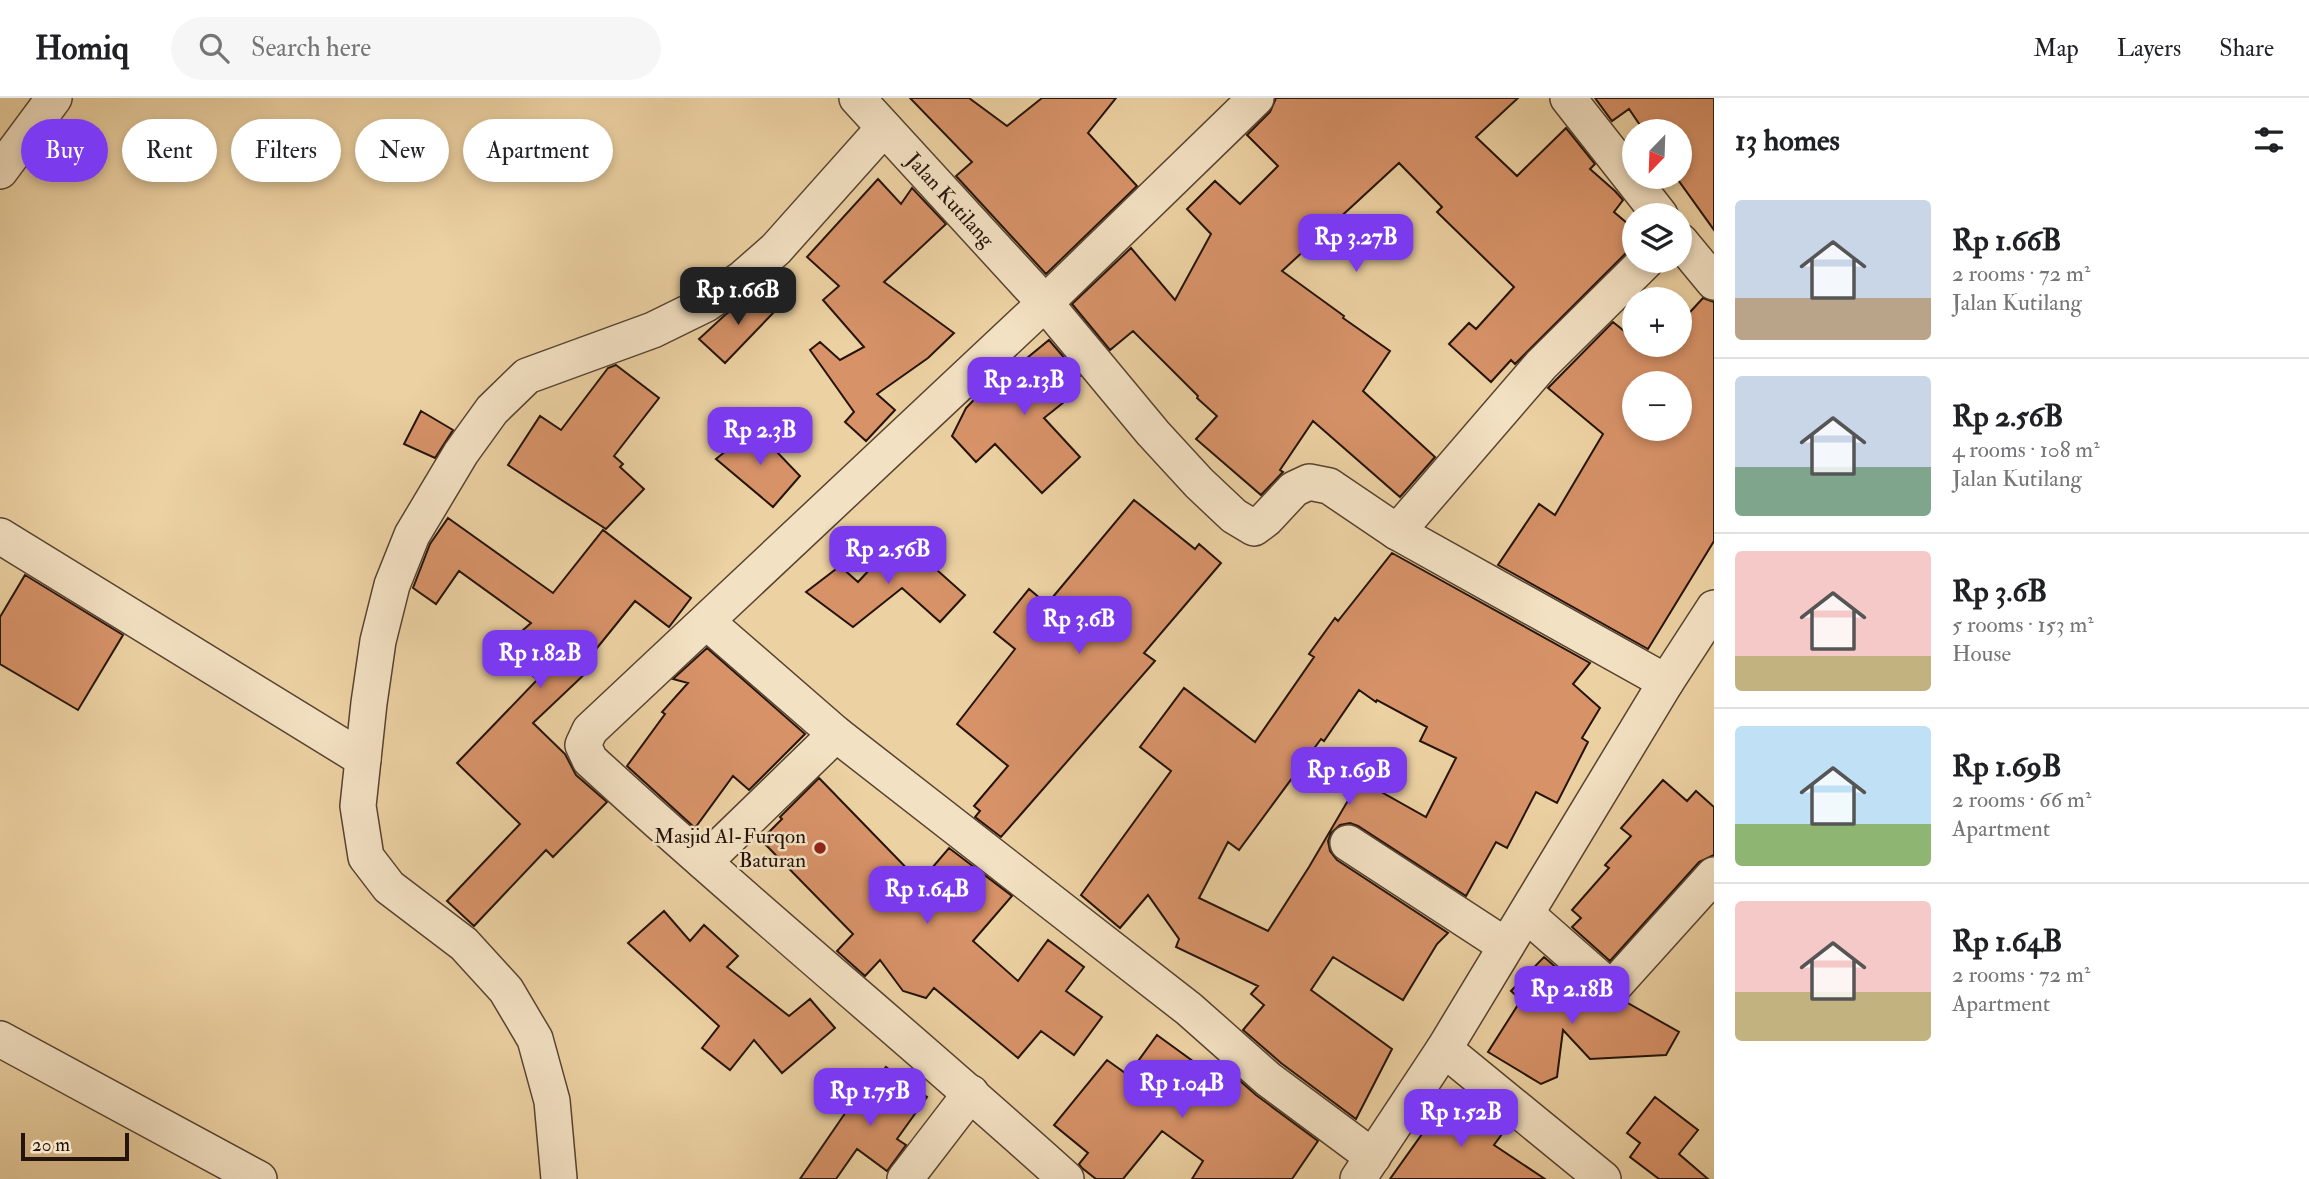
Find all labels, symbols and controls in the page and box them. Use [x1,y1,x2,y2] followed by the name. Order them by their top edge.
[171,17,661,80] search box
[35,28,129,69] text: Homiq
[195,29,233,67] icon: search
[251,32,371,64] text: Search here
[2034,33,2079,64] text: Map
[2117,33,2181,64] text: Layers
[2219,33,2274,64] text: Share
[21,119,108,182] chip: Buy
[122,119,217,182] chip: Rent
[231,119,341,182] chip: Filters
[355,119,449,182] chip: New
[463,119,613,182] chip: Apartment
[1622,119,1692,189] north arrow
[1622,119,1692,441] map controls
[2250,121,2288,159] icon: filters
[1735,122,1840,159] text: 13 homes
[900,146,1001,253] street label: Jalan Kutilang
[1622,203,1692,273] button: layers
[1284,214,1428,274] pin: Rp 3.27B
[1314,222,1398,251] text: Rp 3.27B
[1952,222,2061,259] text: Rp 1.66B
[1791,228,1875,312] icon: home
[1952,259,2090,288] text: 2 rooms · 72 m²
[666,268,810,327] pin: Rp 1.66B
[696,275,780,304] text: Rp 1.66B
[1622,287,1692,357] button: +
[1952,288,2082,317] text: Jalan Kutilang
[952,358,1096,417] pin: Rp 2.13B
[983,365,1065,394] text: Rp 2.13B
[1622,371,1692,441] button: −
[1952,398,2063,435] text: Rp 2.56B
[1791,404,1875,488] icon: home
[695,408,825,467] pin: Rp 2.3B
[724,415,796,444] text: Rp 2.3B
[1952,435,2100,464] text: 4 rooms · 108 m²
[1952,464,2082,493] text: Jalan Kutilang
[816,526,960,586] pin: Rp 2.56B
[845,534,931,563] text: Rp 2.56B
[1952,573,2047,610] text: Rp 3.6B
[1791,579,1875,663] icon: home
[1014,596,1144,656] pin: Rp 3.6B
[1043,604,1115,633] text: Rp 3.6B
[1952,610,2094,639] text: 5 rooms · 153 m²
[468,630,612,690] pin: Rp 1.82B
[498,638,582,667] text: Rp 1.82B
[1952,639,2011,668] text: House
[1277,748,1421,807] pin: Rp 1.69B
[1952,748,2062,785] text: Rp 1.69B
[1791,754,1875,838] icon: home
[1307,755,1391,784] text: Rp 1.69B
[1952,785,2091,814] text: 2 rooms · 66 m²
[1952,814,2050,843] text: Apartment
[654,823,806,874] place label: Masjid Al-Furqon Baturan
[812,840,828,856] marker: Masjid Al-Furqon Baturan
[855,866,999,926] pin: Rp 1.64B
[885,874,969,903] text: Rp 1.64B
[1952,923,2062,960] text: Rp 1.64B
[1791,929,1875,1013] icon: home
[1952,960,2090,989] text: 2 rooms · 72 m²
[1500,967,1644,1026] pin: Rp 2.18B
[1530,974,1614,1003] text: Rp 2.18B
[1952,989,2050,1018] text: Apartment
[1110,1060,1254,1120] pin: Rp 1.04B
[798,1068,942,1128] pin: Rp 1.75B
[1140,1068,1224,1097] text: Rp 1.04B
[830,1076,910,1105] text: Rp 1.75B
[1389,1090,1533,1149] pin: Rp 1.52B
[1420,1097,1502,1126] text: Rp 1.52B
[21,1130,130,1162] scale bar
[32,1133,70,1157] text: 20 m

